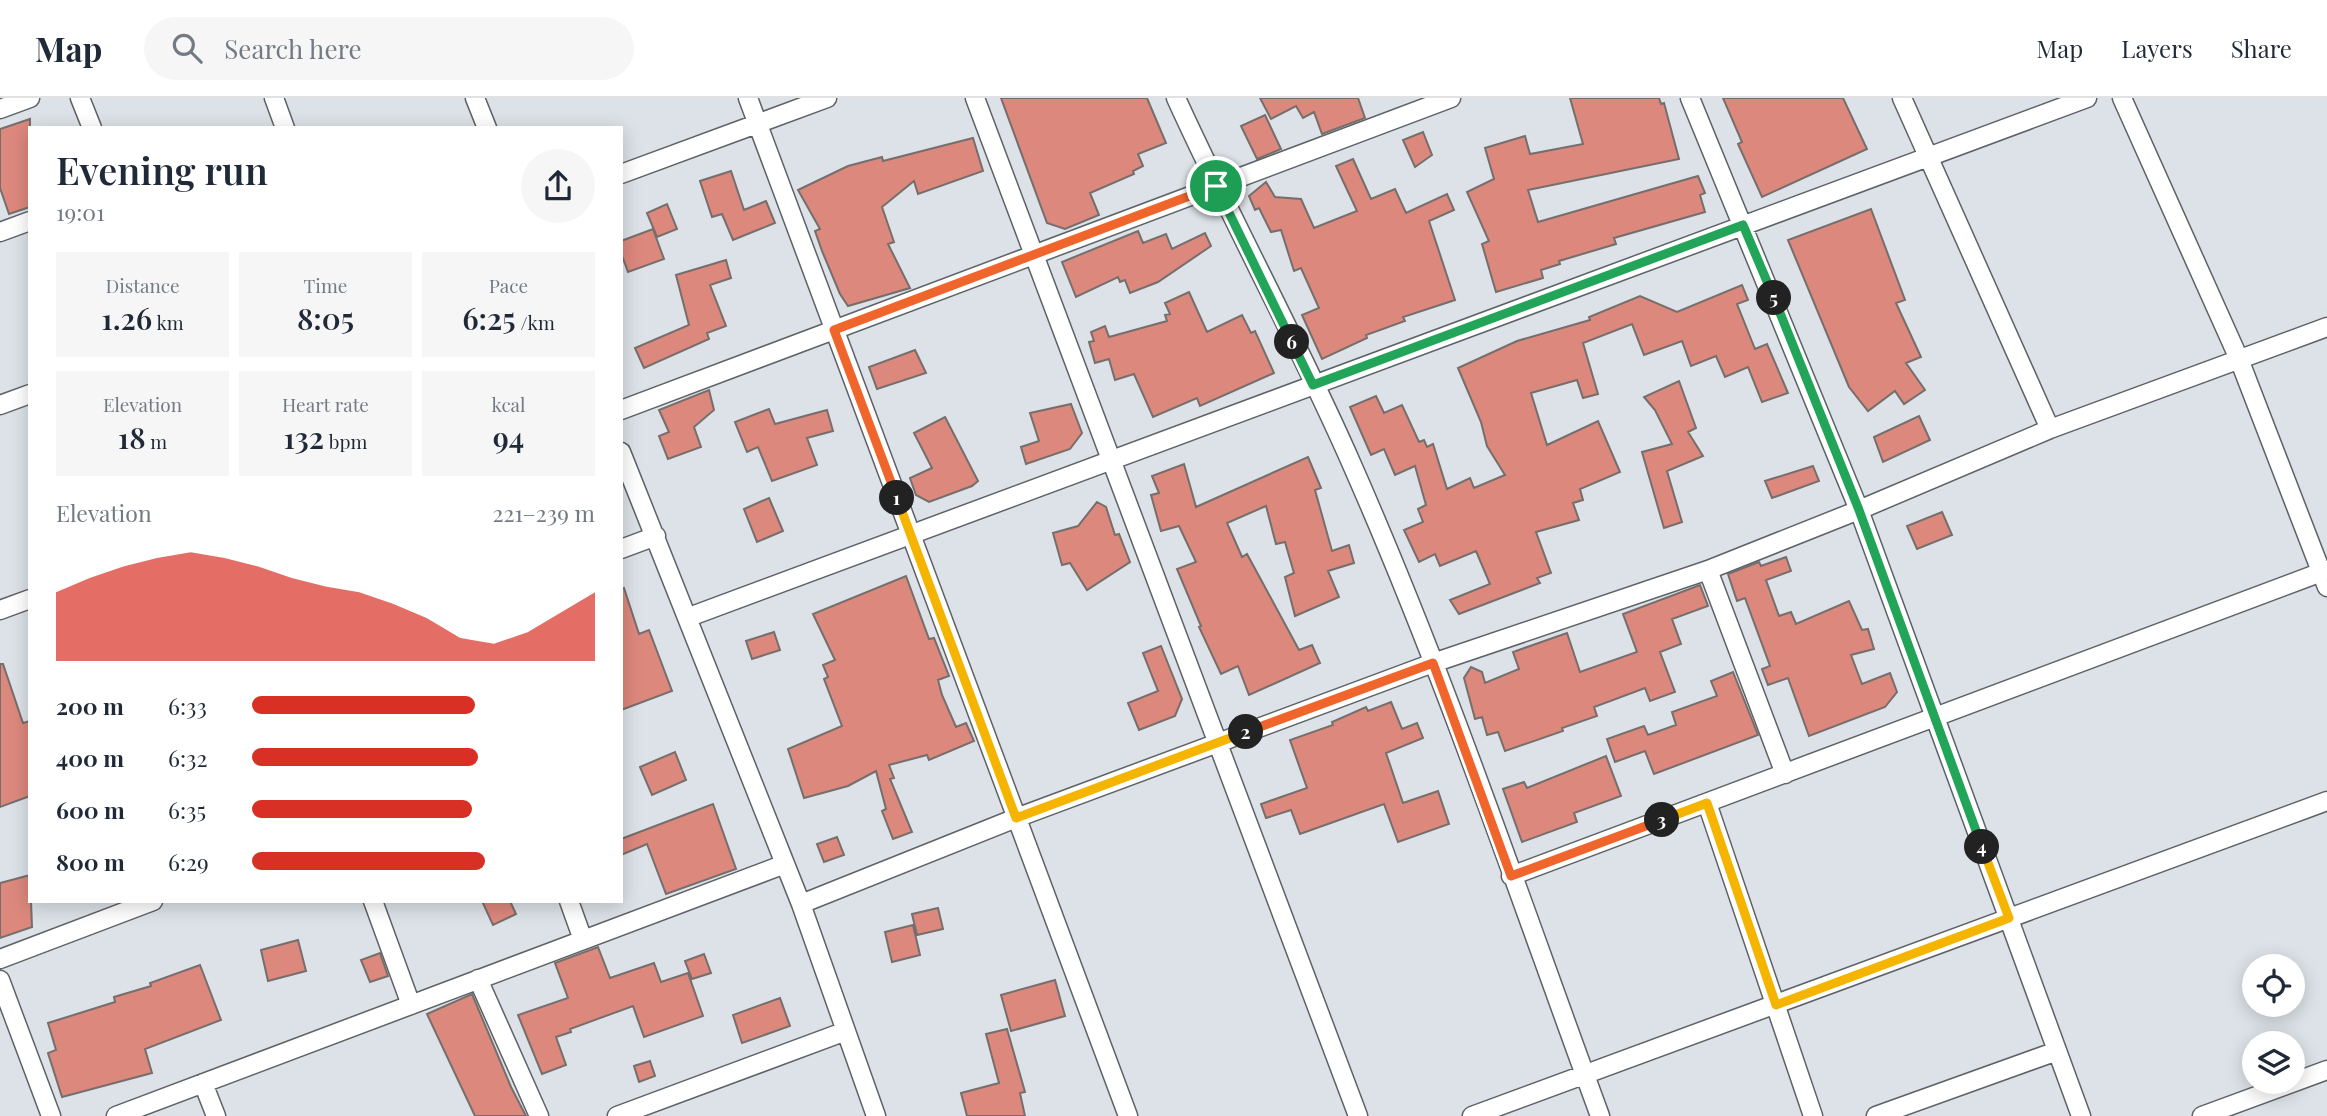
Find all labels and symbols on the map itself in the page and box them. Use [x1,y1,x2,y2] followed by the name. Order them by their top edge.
[1186,156,1246,216] pin
[1756,280,1792,316] pin: 5
[1274,324,1310,360] pin: 6
[880,480,914,516] pin: 1
[1228,714,1264,750] pin: 2
[1644,802,1680,838] pin: 3
[1965,830,2000,864] pin: 4

